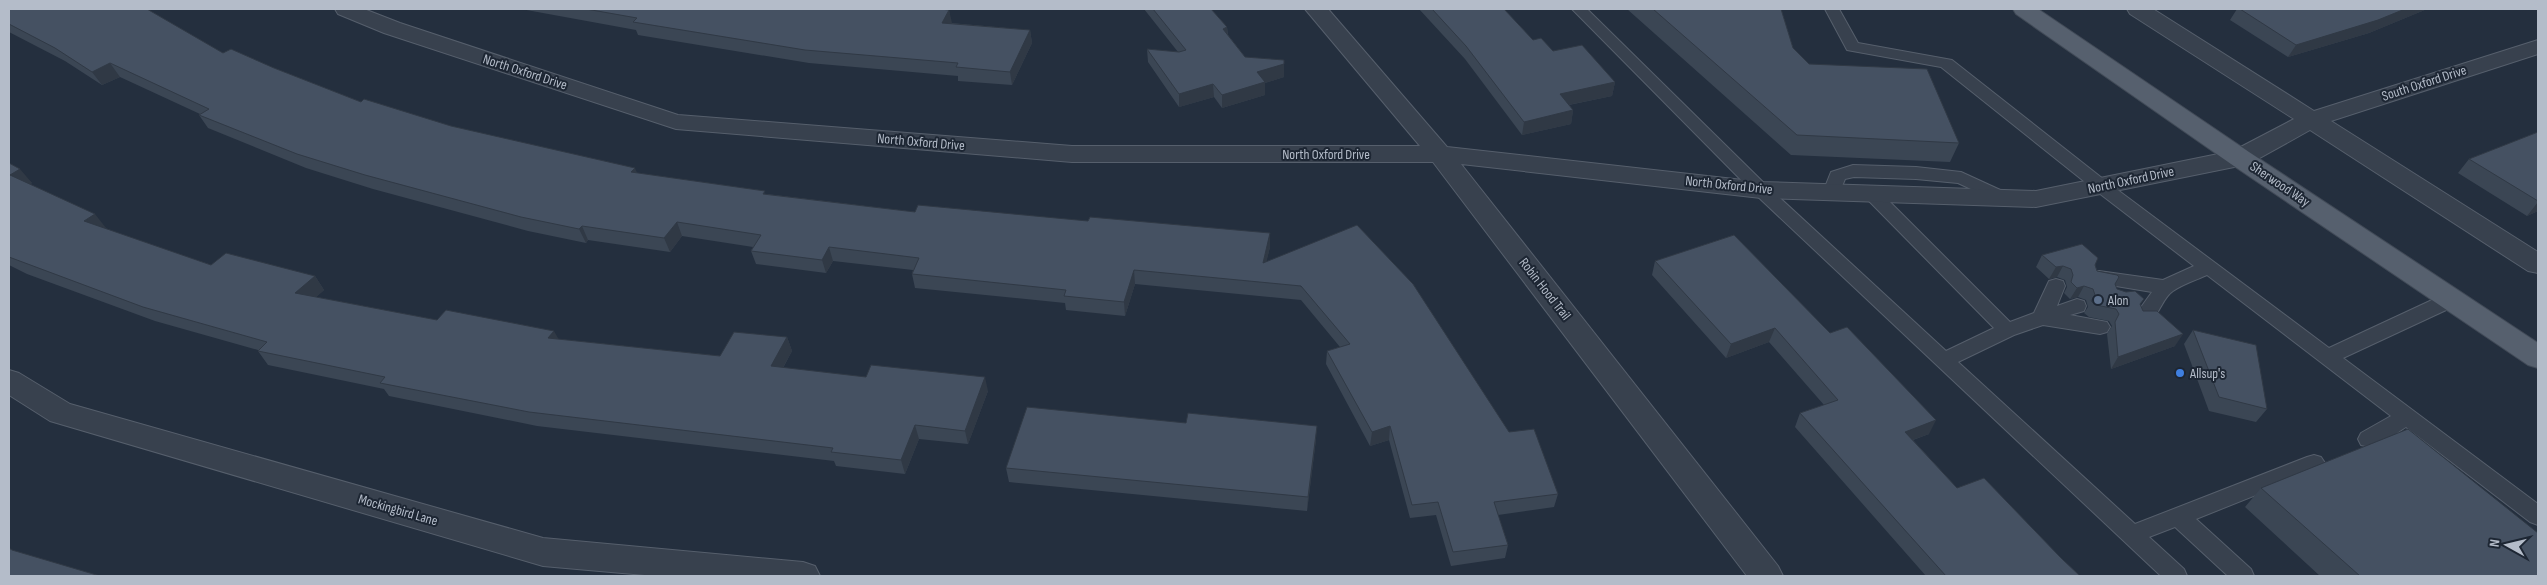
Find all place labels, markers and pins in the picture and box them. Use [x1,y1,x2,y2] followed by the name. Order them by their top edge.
[2107,292,2129,309] place label: Alon
[2092,294,2104,306] marker: Alon
[2189,365,2225,382] place label: Allsup's
[2174,367,2186,379] marker: Allsup's

